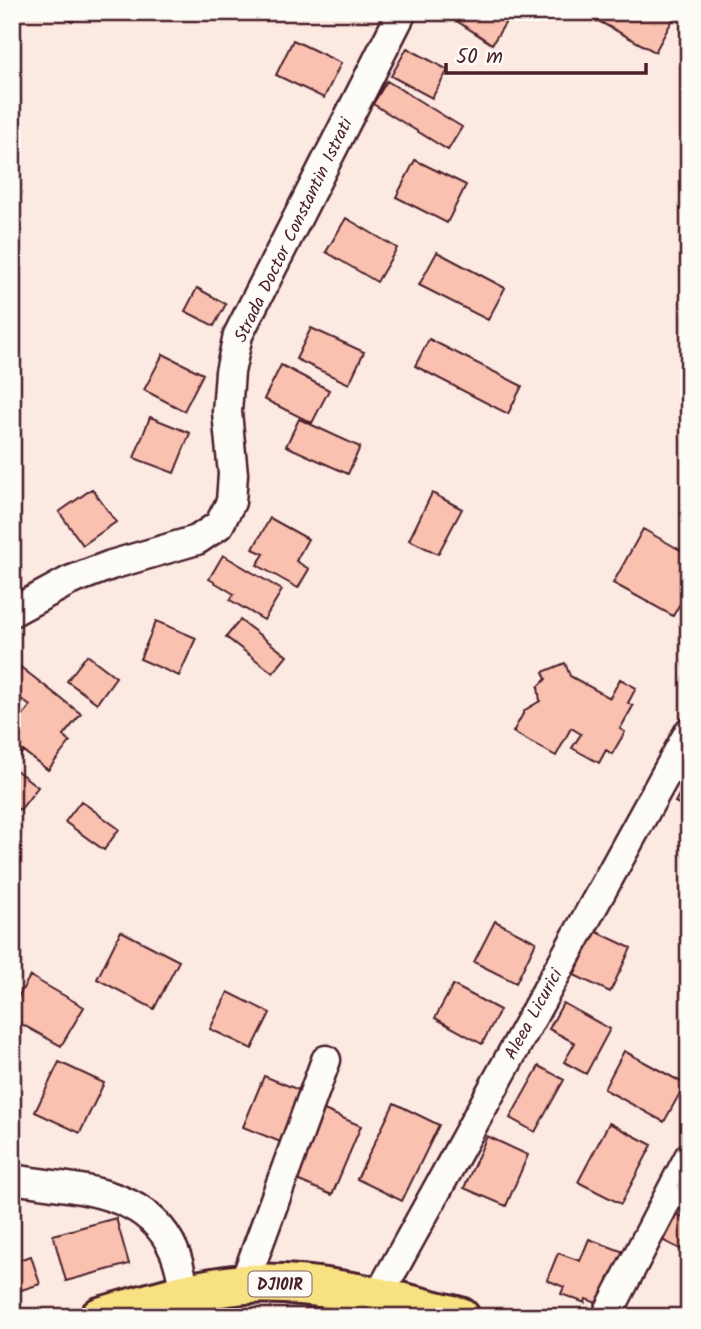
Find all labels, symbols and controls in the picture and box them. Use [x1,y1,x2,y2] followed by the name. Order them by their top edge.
[446,32,645,76] scale bar
[456,41,503,74] text: 50 m
[227,113,362,348] street label: Strada Doctor Constantin Istrati
[497,963,572,1066] street label: Aleea Licurici
[248,1272,312,1296] road number: DJ101R

